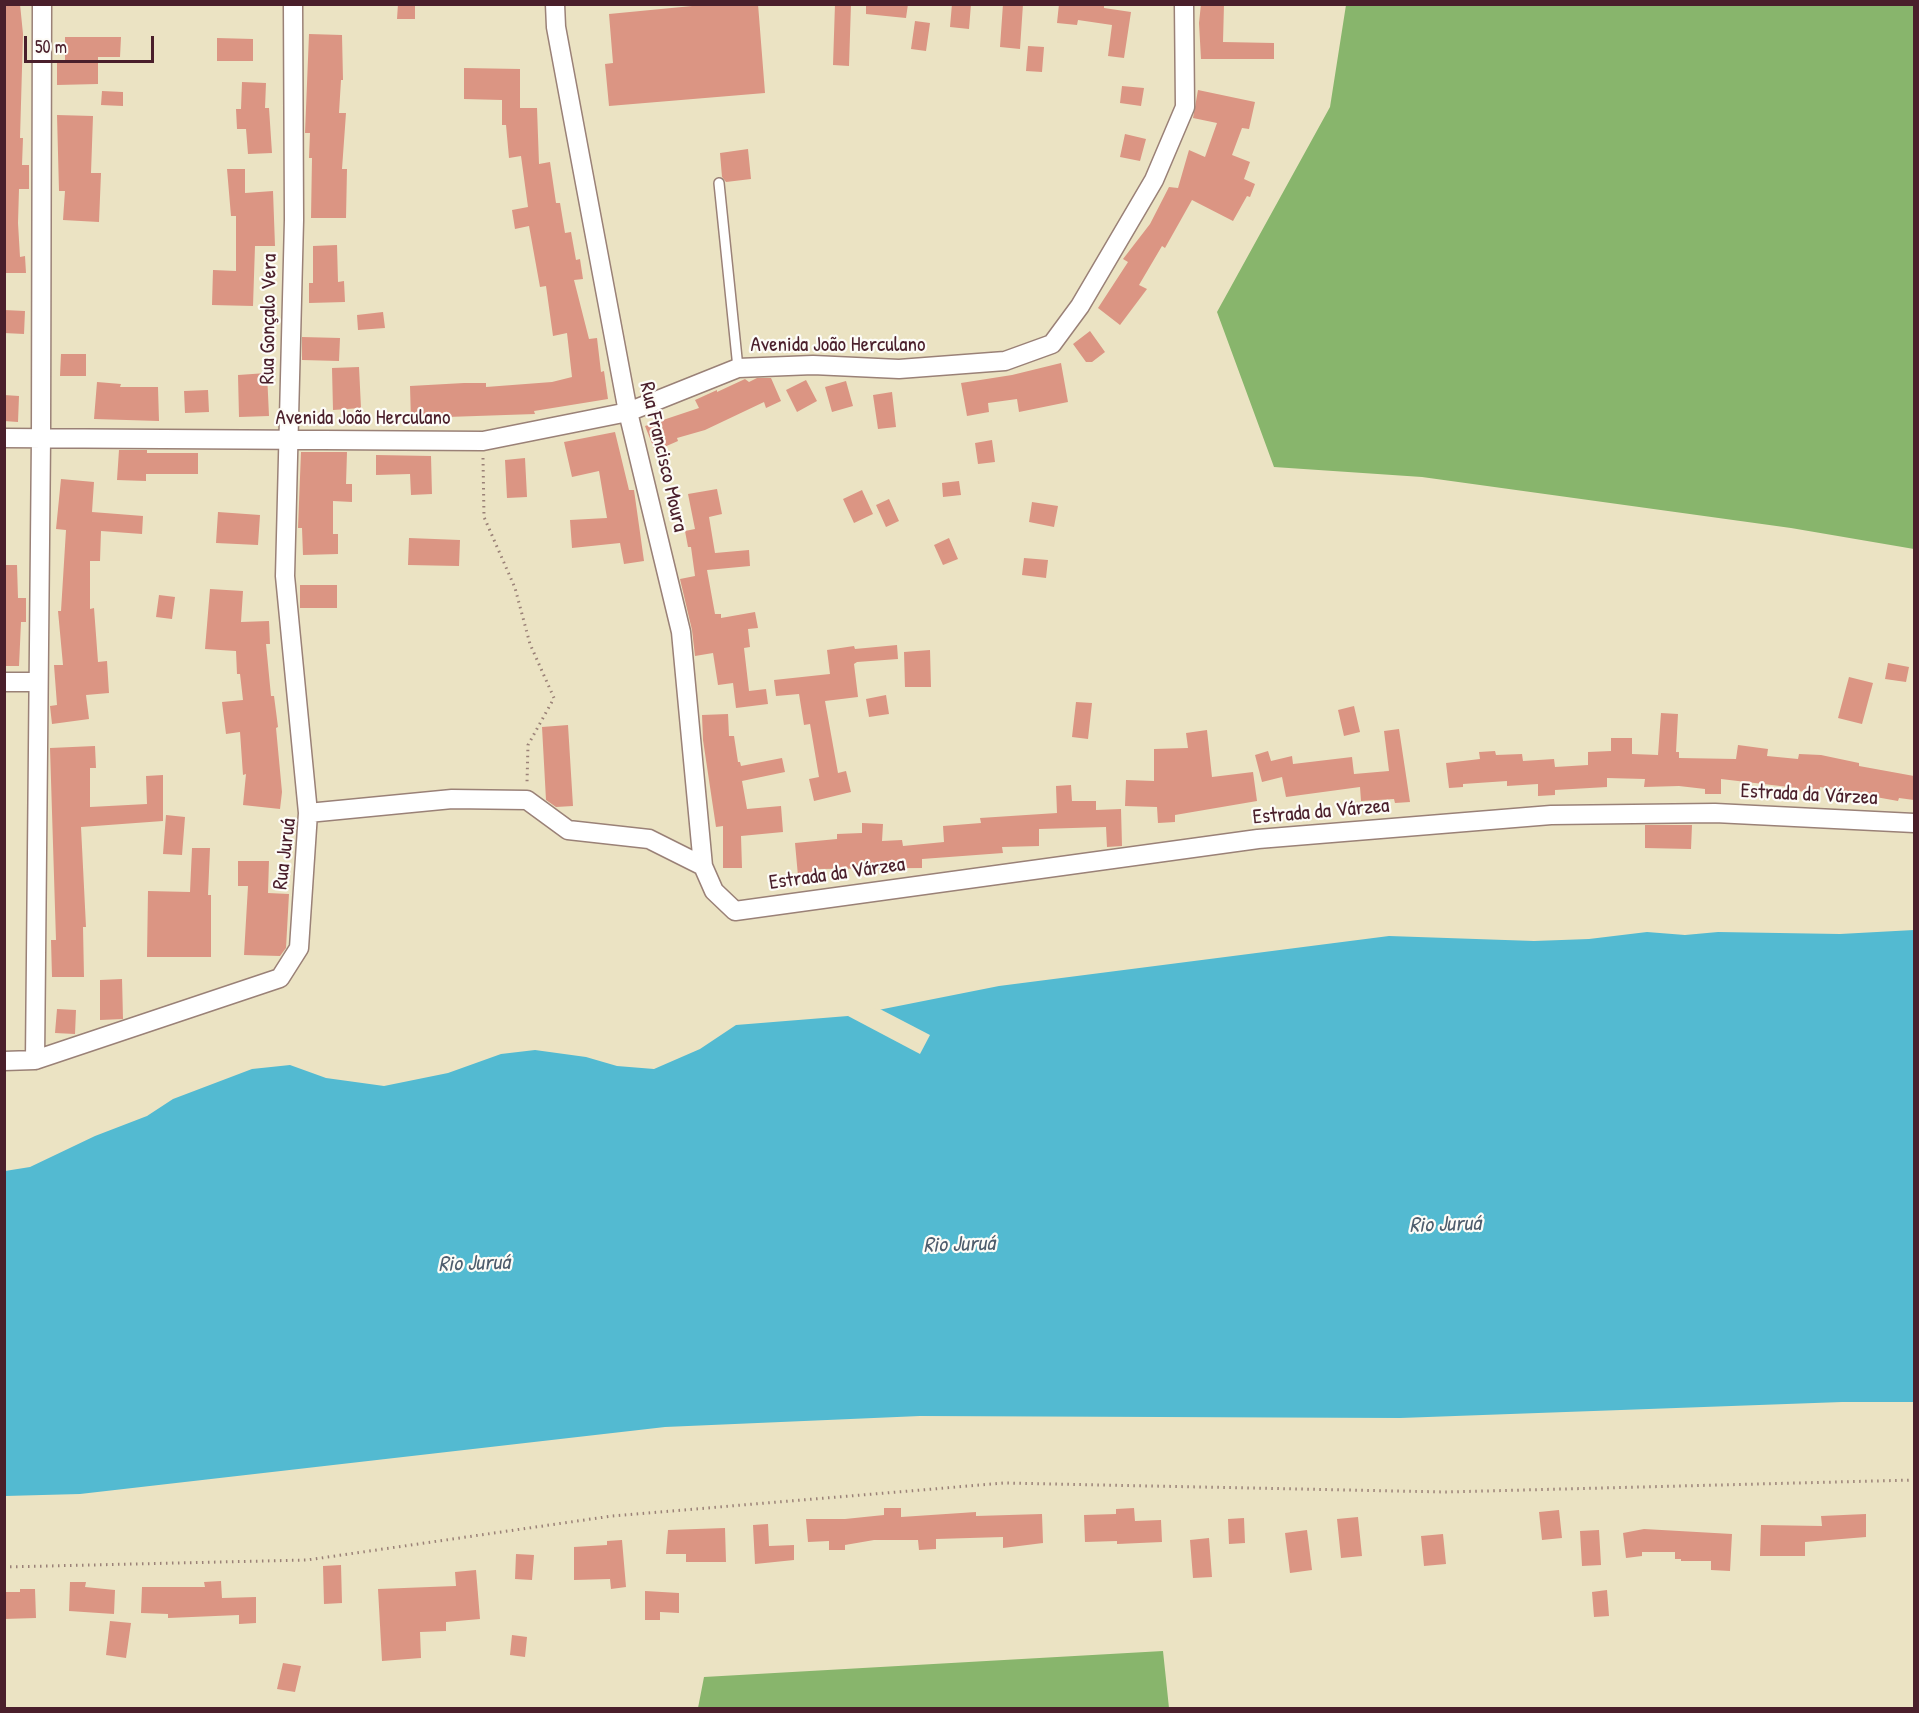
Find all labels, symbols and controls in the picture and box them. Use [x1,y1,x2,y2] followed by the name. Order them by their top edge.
[27,24,158,62] scale bar
[35,34,67,59] text: 50 m
[255,253,283,385] street label: Rua Gonçalo Vera
[751,332,925,358] street label: Avenida João Herculano
[634,380,692,534] street label: Rua Francisco Moura
[276,405,450,431] street label: Avenida João Herculano
[1740,779,1878,811] street label: Estrada da Várzea
[1252,793,1390,831] street label: Estrada da Várzea
[268,817,302,891] street label: Rua Juruá
[767,852,907,896] street label: Estrada da Várzea
[1409,1211,1481,1239] water label: Rio Juruá
[923,1231,995,1259] water label: Rio Juruá
[438,1250,510,1278] water label: Rio Juruá

